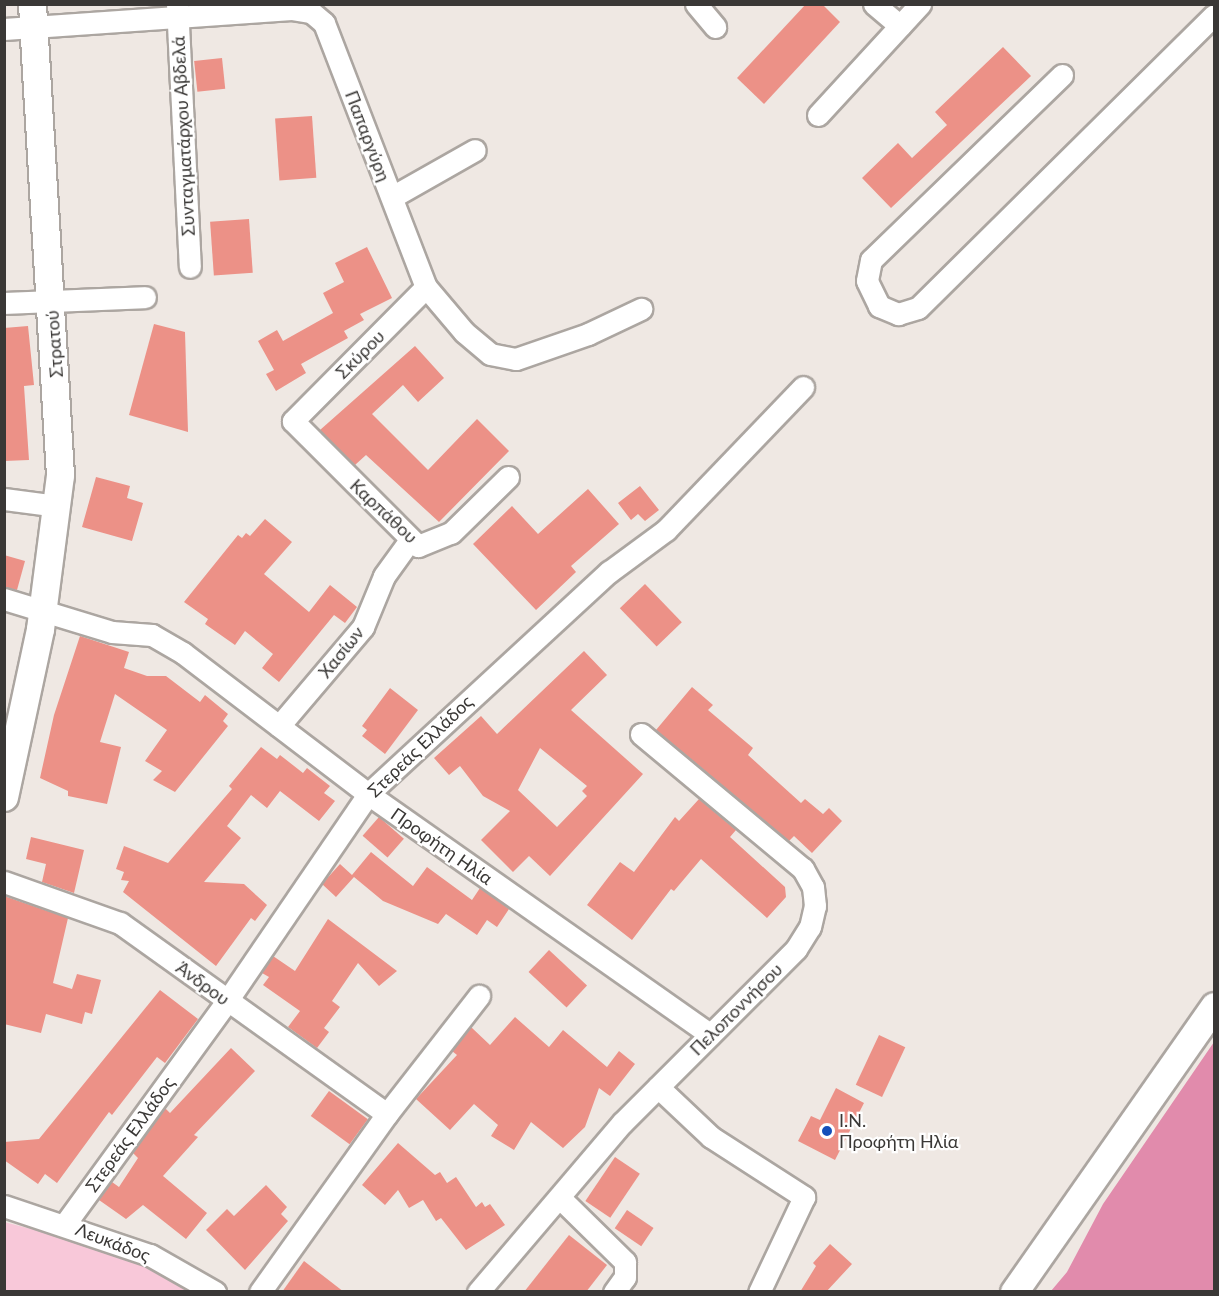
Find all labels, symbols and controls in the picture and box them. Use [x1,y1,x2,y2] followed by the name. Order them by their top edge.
[167,35,199,237] street label: Συνταγματάρχου Αβδελά
[341,87,395,185] street label: Παπαργύρη
[41,310,67,378] street label: Στρατού
[331,325,389,383] street label: Σκύρου
[346,474,422,548] street label: Καρπάθου
[314,622,368,682] street label: Χασίων
[363,691,477,801] street label: Στερεάς Ελλάδος
[387,803,497,889] street label: Προφήτη Ηλία
[172,956,234,1010] street label: Άνδρου
[685,958,787,1060] street label: Πελοποννήσου
[81,1072,179,1196] street label: Στερεάς Ελλάδος
[839,1110,958,1152] place label: Ι.Ν. Προφήτη Ηλία
[820,1124,834,1138] marker: Ι.Ν. Προφήτη Ηλία
[73,1218,153,1266] street label: Λευκάδος

